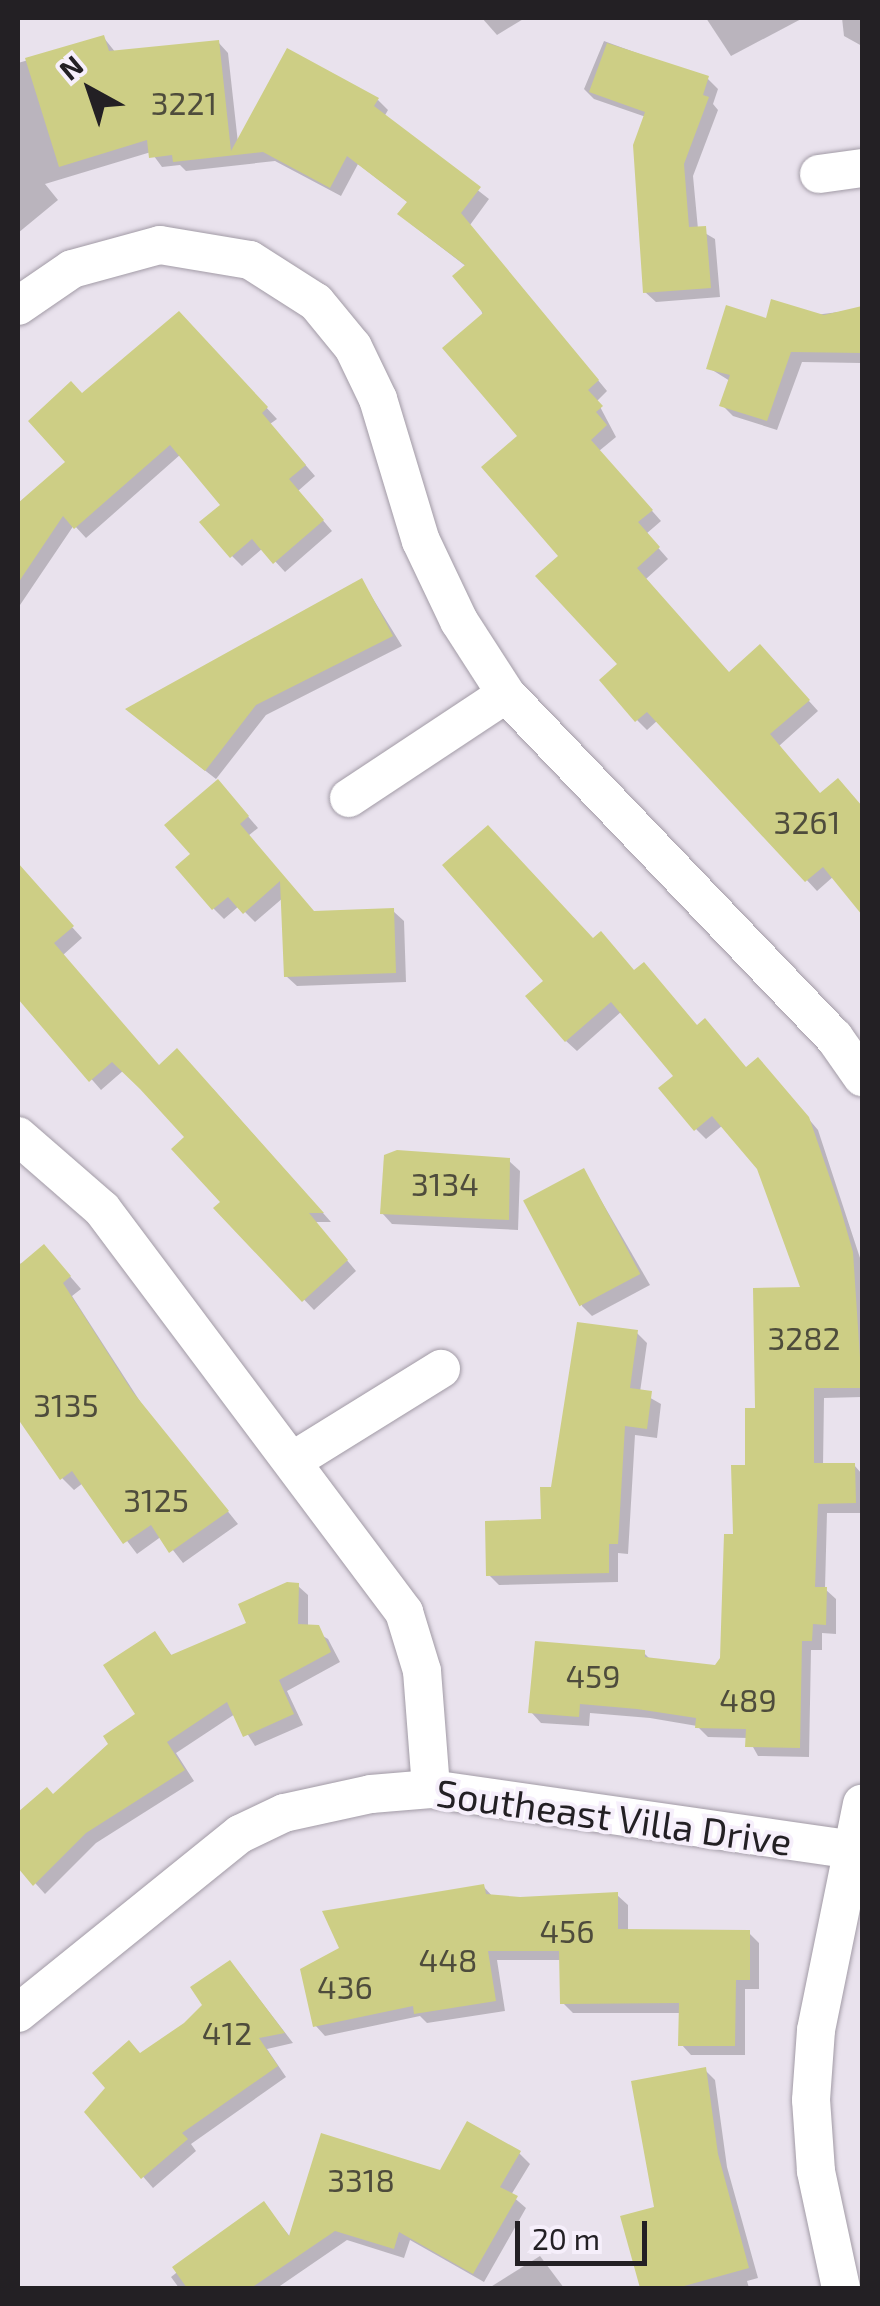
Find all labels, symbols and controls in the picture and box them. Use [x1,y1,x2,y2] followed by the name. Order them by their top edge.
[40,40,140,140] north arrow
[52,47,89,87] text: N
[151,83,217,121] house number: 3221
[774,802,840,840] house number: 3261
[411,1164,479,1202] house number: 3134
[767,1318,841,1356] house number: 3282
[33,1385,99,1423] house number: 3135
[123,1480,189,1518] house number: 3125
[565,1656,621,1694] house number: 459
[719,1680,777,1718] house number: 489
[433,1769,795,1865] street label: Southeast Villa Drive
[539,1911,595,1949] house number: 456
[419,1940,477,1978] house number: 448
[317,1967,373,2005] house number: 436
[202,2013,252,2051] house number: 412
[327,2160,395,2198] house number: 3318
[520,2201,652,2263] scale bar
[532,2220,600,2256] text: 20 m

